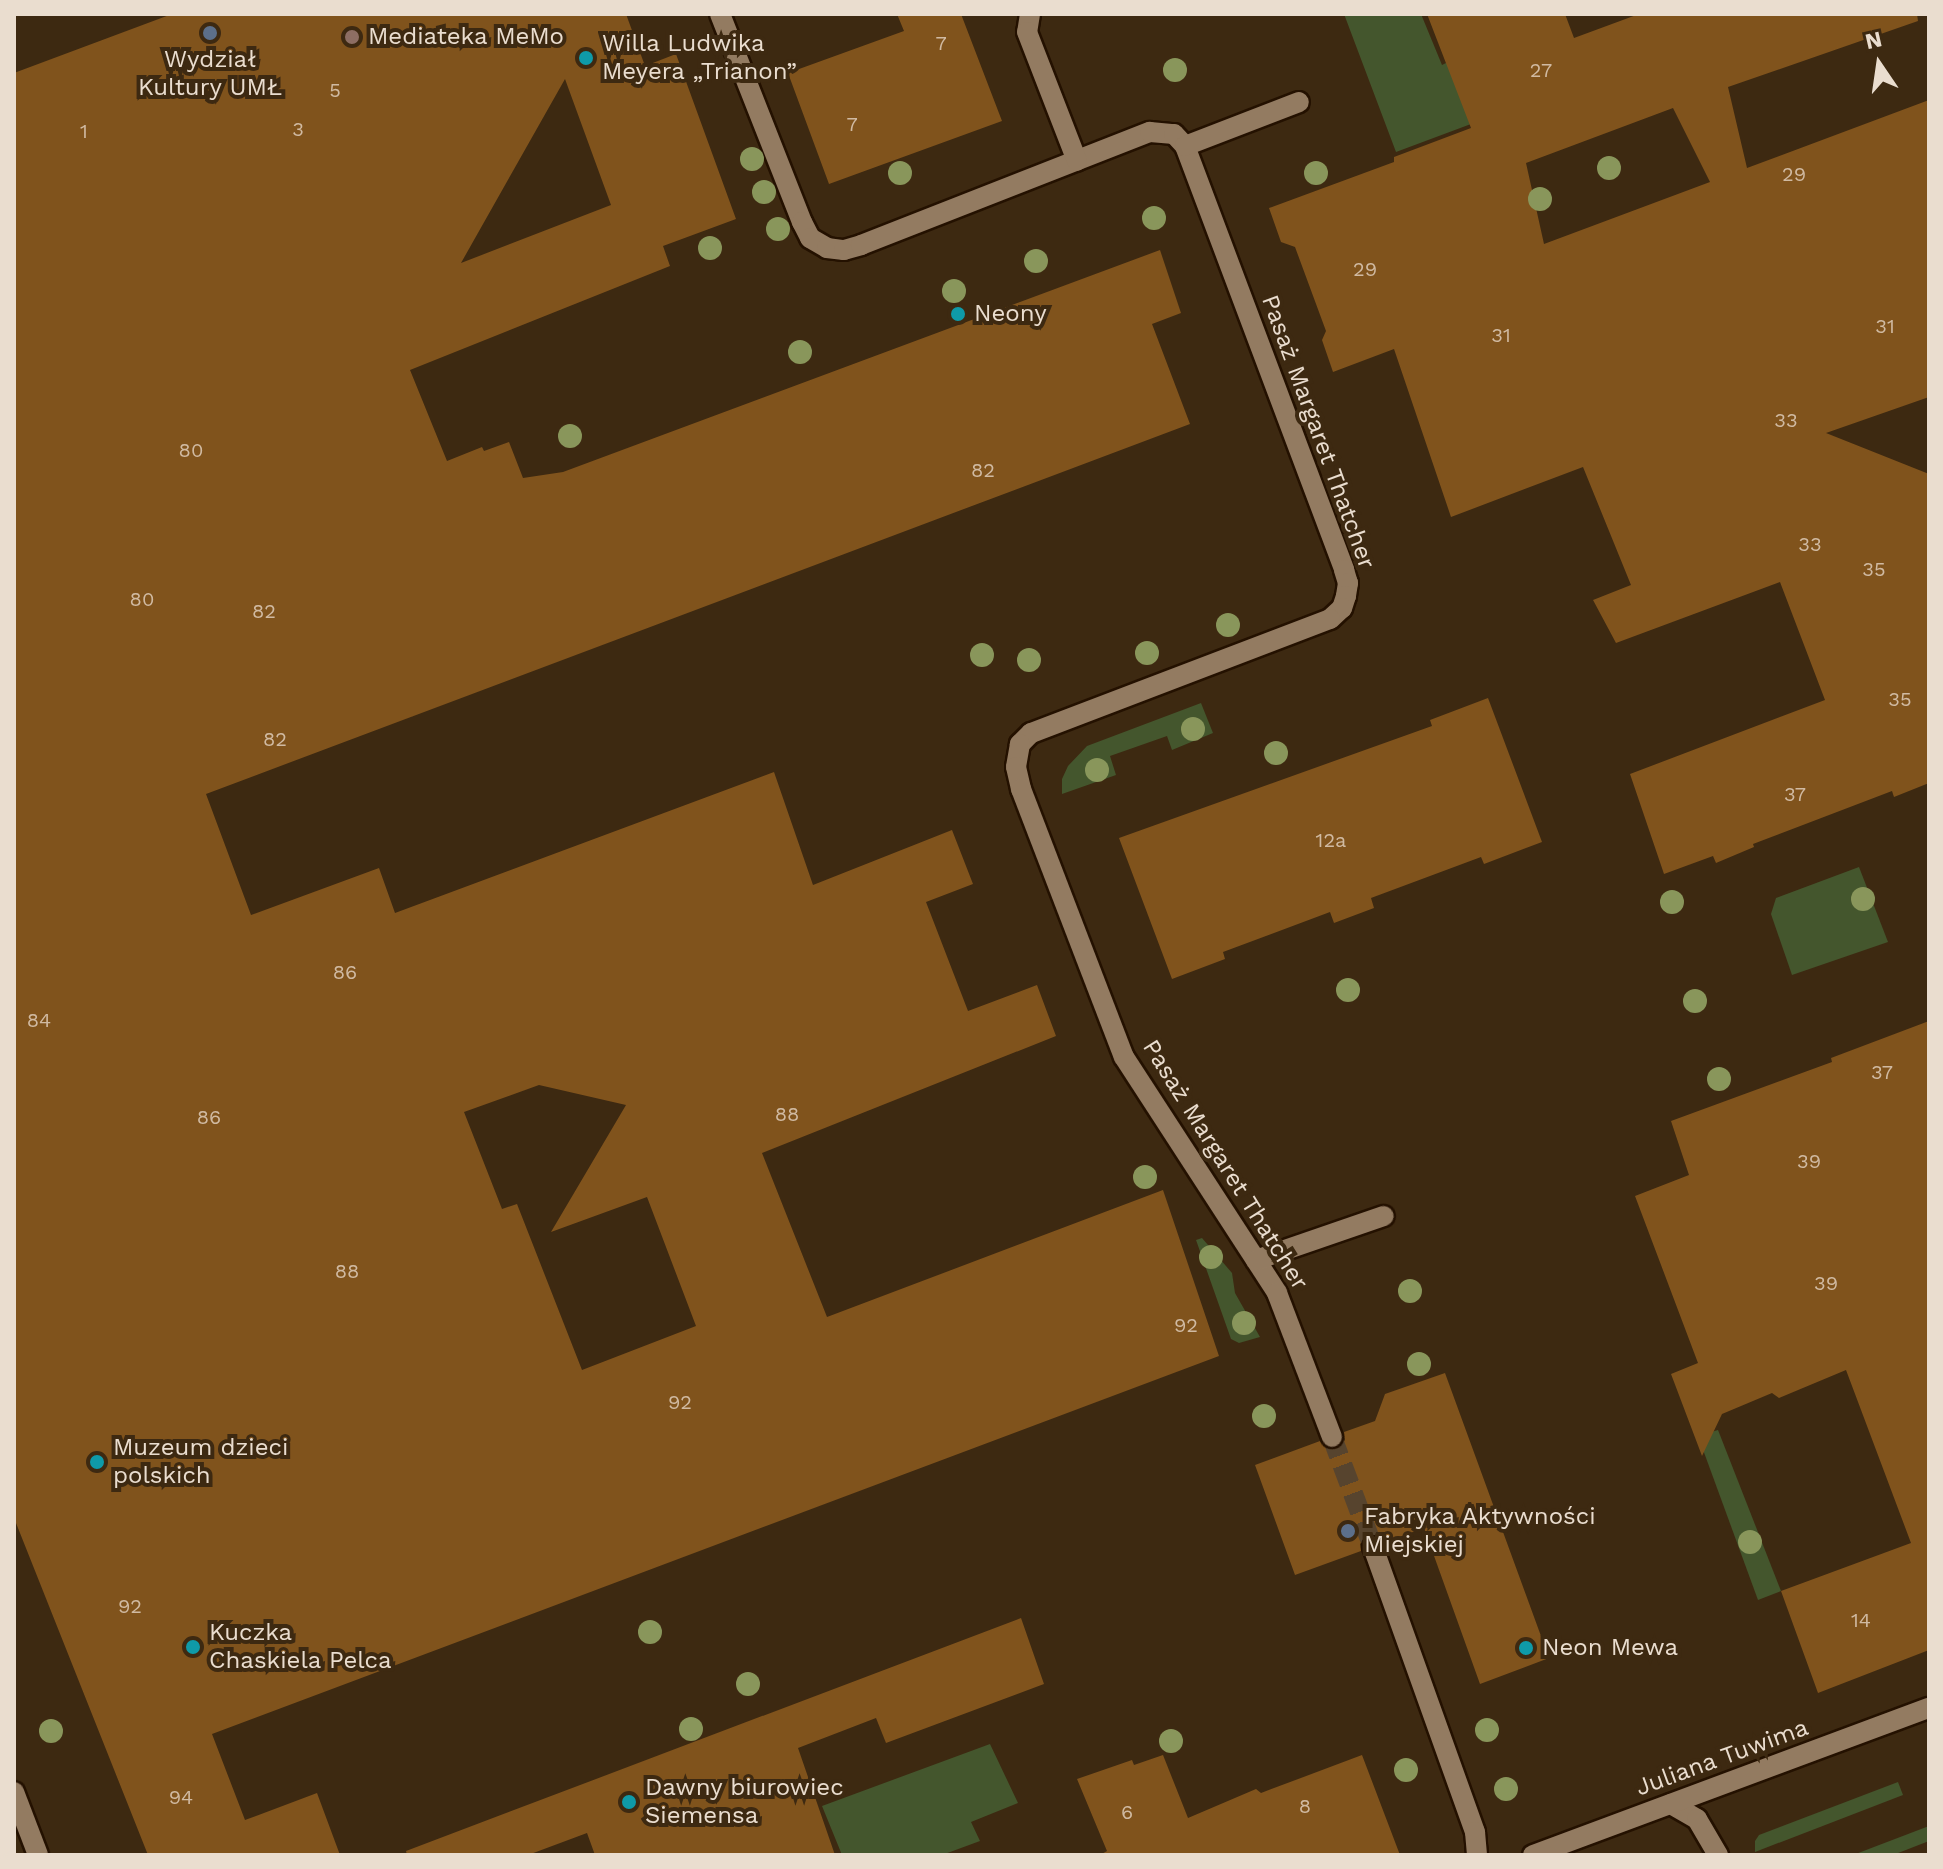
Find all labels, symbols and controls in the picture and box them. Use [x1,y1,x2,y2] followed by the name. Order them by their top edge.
[368,23,564,51] place label: Mediateka MeMo
[201,24,219,42] marker: Wydział Kultury UMŁ
[1839,24,1919,104] north arrow
[1863,26,1884,54] text: N
[343,28,361,46] marker: Mediateka MeMo
[602,30,798,86] place label: Willa Ludwika Meyera „Trianon”
[935,31,947,55] house number: 7
[138,46,282,102] place label: Wydział Kultury UMŁ
[577,49,595,67] marker: Willa Ludwika Meyera „Trianon”
[1530,58,1552,82] house number: 27
[329,78,341,102] house number: 5
[846,112,858,136] house number: 7
[292,117,304,141] house number: 3
[80,119,88,143] house number: 1
[1782,162,1806,186] house number: 29
[1353,257,1377,281] house number: 29
[1255,291,1381,573] street label: Pasaż Margaret Thatcher
[974,300,1047,328] place label: Neony
[949,305,967,323] marker: Neony
[1875,314,1895,338] house number: 31
[1491,323,1511,347] house number: 31
[1774,408,1798,432] house number: 33
[179,438,203,462] house number: 80
[971,458,995,482] house number: 82
[1798,532,1822,556] house number: 33
[1862,557,1886,581] house number: 35
[130,587,154,611] house number: 80
[252,599,276,623] house number: 82
[1888,687,1912,711] house number: 35
[263,727,287,751] house number: 82
[1784,782,1806,806] house number: 37
[1316,828,1346,852] house number: 12a
[333,960,357,984] house number: 86
[27,1008,51,1032] house number: 84
[1136,1034,1314,1296] street label: Pasaż Margaret Thatcher
[1871,1060,1893,1084] house number: 37
[775,1102,799,1126] house number: 88
[197,1105,221,1129] house number: 86
[1797,1149,1821,1173] house number: 39
[335,1259,359,1283] house number: 88
[1814,1271,1838,1295] house number: 39
[1174,1313,1198,1337] house number: 92
[668,1390,692,1414] house number: 92
[113,1434,288,1490] place label: Muzeum dzieci polskich
[88,1453,106,1471] marker: Muzeum dzieci polskich
[1364,1503,1597,1559] place label: Fabryka Aktywności Miejskiej
[1339,1522,1357,1540] marker: Fabryka Aktywności Miejskiej
[118,1594,142,1618] house number: 92
[1851,1608,1871,1632] house number: 14
[209,1619,392,1675] place label: Kuczka Chaskiela Pelca
[1542,1634,1678,1662] place label: Neon Mewa
[184,1638,202,1656] marker: Kuczka Chaskiela Pelca
[1517,1639,1535,1657] marker: Neon Mewa
[1631,1713,1813,1803] street label: Juliana Tuwima
[645,1774,844,1830] place label: Dawny biurowiec Siemensa
[169,1785,193,1809] house number: 94
[620,1793,638,1811] marker: Dawny biurowiec Siemensa
[1299,1794,1311,1818] house number: 8
[1121,1800,1133,1824] house number: 6

